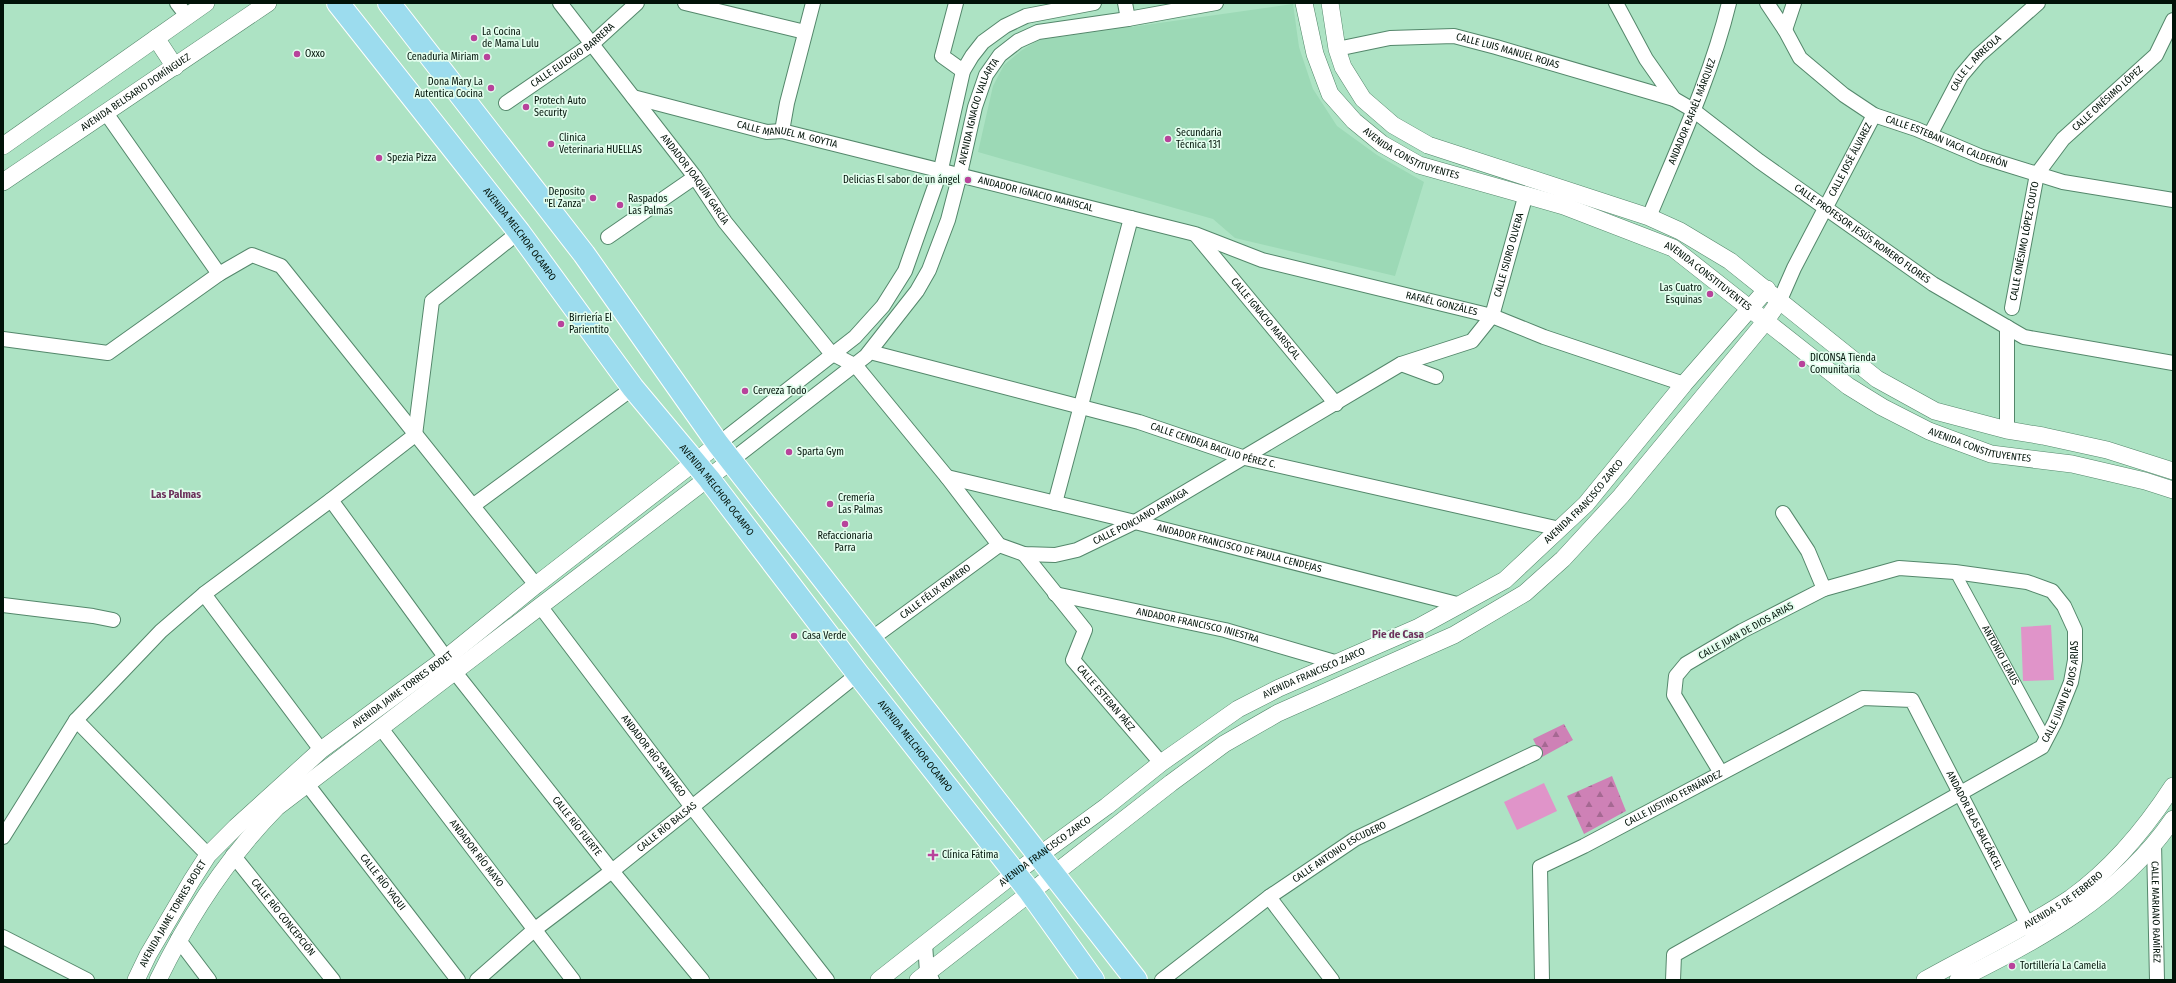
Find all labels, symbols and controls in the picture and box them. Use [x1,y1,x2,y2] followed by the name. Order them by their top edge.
[529,20,617,90] street label: CALLE EULOGIO BARRERA
[482,26,539,50] place label: La Cocina de Mama Lulu
[1455,31,1561,71] street label: CALLE LUIS MANUEL ROJAS
[1948,32,2004,94] street label: CALLE L. ARREOLA
[469,33,479,43] marker: La Cocina de Mama Lulu
[305,48,325,60] place label: Oxxo
[292,49,302,59] marker: Oxxo
[78,51,193,134] street label: AVENIDA BELISARIO DOMÍNGUEZ
[407,51,479,63] place label: Cenaduria Miriam
[482,52,492,62] marker: Cenaduria Miriam
[956,55,1002,166] street label: AVENIDA IGNACIO VALLARTA
[1666,57,1718,166] street label: ANDADOR RAFAÉL MÁRQUEZ
[2070,63,2146,134] street label: CALLE ONÉSIMO LÓPEZ
[415,76,483,100] place label: Dona Mary La Autentica Cocina
[486,83,496,93] marker: Dona Mary La Autentica Cocina
[534,95,586,119] place label: Protech Auto Security
[521,102,531,112] marker: Protech Auto Security
[1884,113,2009,170] street label: CALLE ESTEBAN VACA CALDERÓN
[735,118,839,151] street label: CALLE MANUEL M. GOYTIA
[1826,121,1875,199] street label: CALLE JOSÉ ÁLVAREZ
[1361,125,1461,182] street label: AVENIDA CONSTITUYENTES
[1176,127,1222,151] place label: Secundaria Técnica 131
[559,132,642,156] place label: Clinica Veterinaria HUELLAS
[658,132,732,228] street label: ANDADOR JOAQUÍN GARCÍA
[1163,134,1173,144] marker: Secundaria Técnica 131
[546,139,556,149] marker: Clinica Veterinaria HUELLAS
[387,152,436,164] place label: Spezia Pizza
[374,153,384,163] marker: Spezia Pizza
[843,174,960,186] place label: Delicias El sabor de un ángel
[977,174,1095,215] street label: ANDADOR IGNACIO MARISCAL
[963,175,973,185] marker: Delicias El sabor de un ángel
[2007,180,2041,302] street label: CALLE ONÉSIMO LÓPEZ COUTO
[1792,182,1932,286] street label: CALLE PROFESOR JESÚS ROMERO FLORES
[480,185,559,283] street label: AVENIDA MELCHOR OCAMPO
[544,186,585,210] place label: Deposito "El Zanza"
[588,193,598,203] marker: Deposito "El Zanza"
[628,193,673,217] place label: Raspados Las Palmas
[615,200,625,210] marker: Raspados Las Palmas
[1492,211,1527,299] street label: CALLE ISIDRO OLVERA
[1663,239,1754,313] street label: AVENIDA CONSTITUYENTES
[1228,276,1303,363] street label: CALLE IGNACIO MARISCAL
[1659,282,1702,306] place label: Las Cuatro Esquinas
[1405,289,1479,318] street label: RAFAÉL GONZÁLES
[1705,289,1715,299] marker: Las Cuatro Esquinas
[569,311,612,336] place label: Birriería El Parientito
[556,319,566,329] marker: Birriería El Parientito
[1810,352,1876,376] place label: DICONSA Tienda Comunitaria
[1797,359,1807,369] marker: DICONSA Tienda Comunitaria
[753,385,807,397] place label: Cerveza Todo
[740,386,750,396] marker: Cerveza Todo
[1149,420,1277,471] street label: CALLE CENDEJA BACILIO PÉREZ C.
[1927,425,2032,465] street label: AVENIDA CONSTITUYENTES
[677,442,756,538] street label: AVENIDA MELCHOR OCAMPO
[797,446,844,458] place label: Sparta Gym
[784,447,794,457] marker: Sparta Gym
[1542,457,1626,546] street label: AVENIDA FRANCISCO ZARCO
[1091,486,1191,547] street label: CALLE PONCIANO ARRIAGA
[151,488,201,501] district label: Las Palmas
[838,491,883,516] place label: Cremería Las Palmas
[825,499,835,509] marker: Cremería Las Palmas
[840,519,850,529] marker: Refaccionaria Parra
[1156,522,1323,575] street label: ANDADOR FRANCISCO DE PAULA CENDEJAS
[817,530,873,554] place label: Refaccionaria Parra
[898,562,973,622] street label: CALLE FÉLIX ROMERO
[1696,600,1796,662] street label: CALLE JUAN DE DIOS ARIAS
[1135,605,1261,646] street label: ANDADOR FRANCISCO INIESTRA
[1979,623,2022,687] street label: ANTONIO LEMUS
[1372,628,1424,641] district label: Pie de Casa
[802,630,847,642] place label: Casa Verde
[789,631,799,641] marker: Casa Verde
[2039,641,2081,745] street label: CALLE JUAN DE DIOS ARIAS
[1261,645,1367,701] street label: AVENIDA FRANCISCO ZARCO
[350,649,456,731] street label: AVENIDA JAIME TORRES BODET
[1074,663,1137,734] street label: CALLE ESTEBAN PÁEZ
[875,698,955,794] street label: AVENIDA MELCHOR OCAMPO
[619,713,688,799] street label: ANDADOR RÍO SANTIAGO
[1623,768,1724,829] street label: CALLE JUSTINO FERNÁNDEZ
[1944,769,2005,872] street label: ANDADOR BLAS BALCÁRCEL
[550,794,604,859] street label: CALLE RÍO FUERTE
[635,799,699,855] street label: CALLE RÍO BALSAS
[997,814,1093,889] street label: AVENIDA FRANCISCO ZARCO
[447,817,506,890] street label: ANDADOR RÍO MAYO
[1290,819,1388,885] street label: CALLE ANTONIO ESCUDERO
[942,848,999,861] place label: Clínica Fátima
[927,849,939,861] marker: Clínica Fátima
[357,852,408,913] street label: CALLE RÍO YAQUI
[137,858,209,969] street label: AVENIDA JAIME TORRES BODET
[2148,861,2164,963] street label: CALLE MARIANO RAMÍREZ
[2022,869,2105,931] street label: AVENIDA 5 DE FEBRERO
[249,876,317,958] street label: CALLE RÍO CONCEPCIÓN
[2020,959,2106,972] place label: Tortillería La Camelia
[2007,961,2017,971] marker: Tortillería La Camelia

